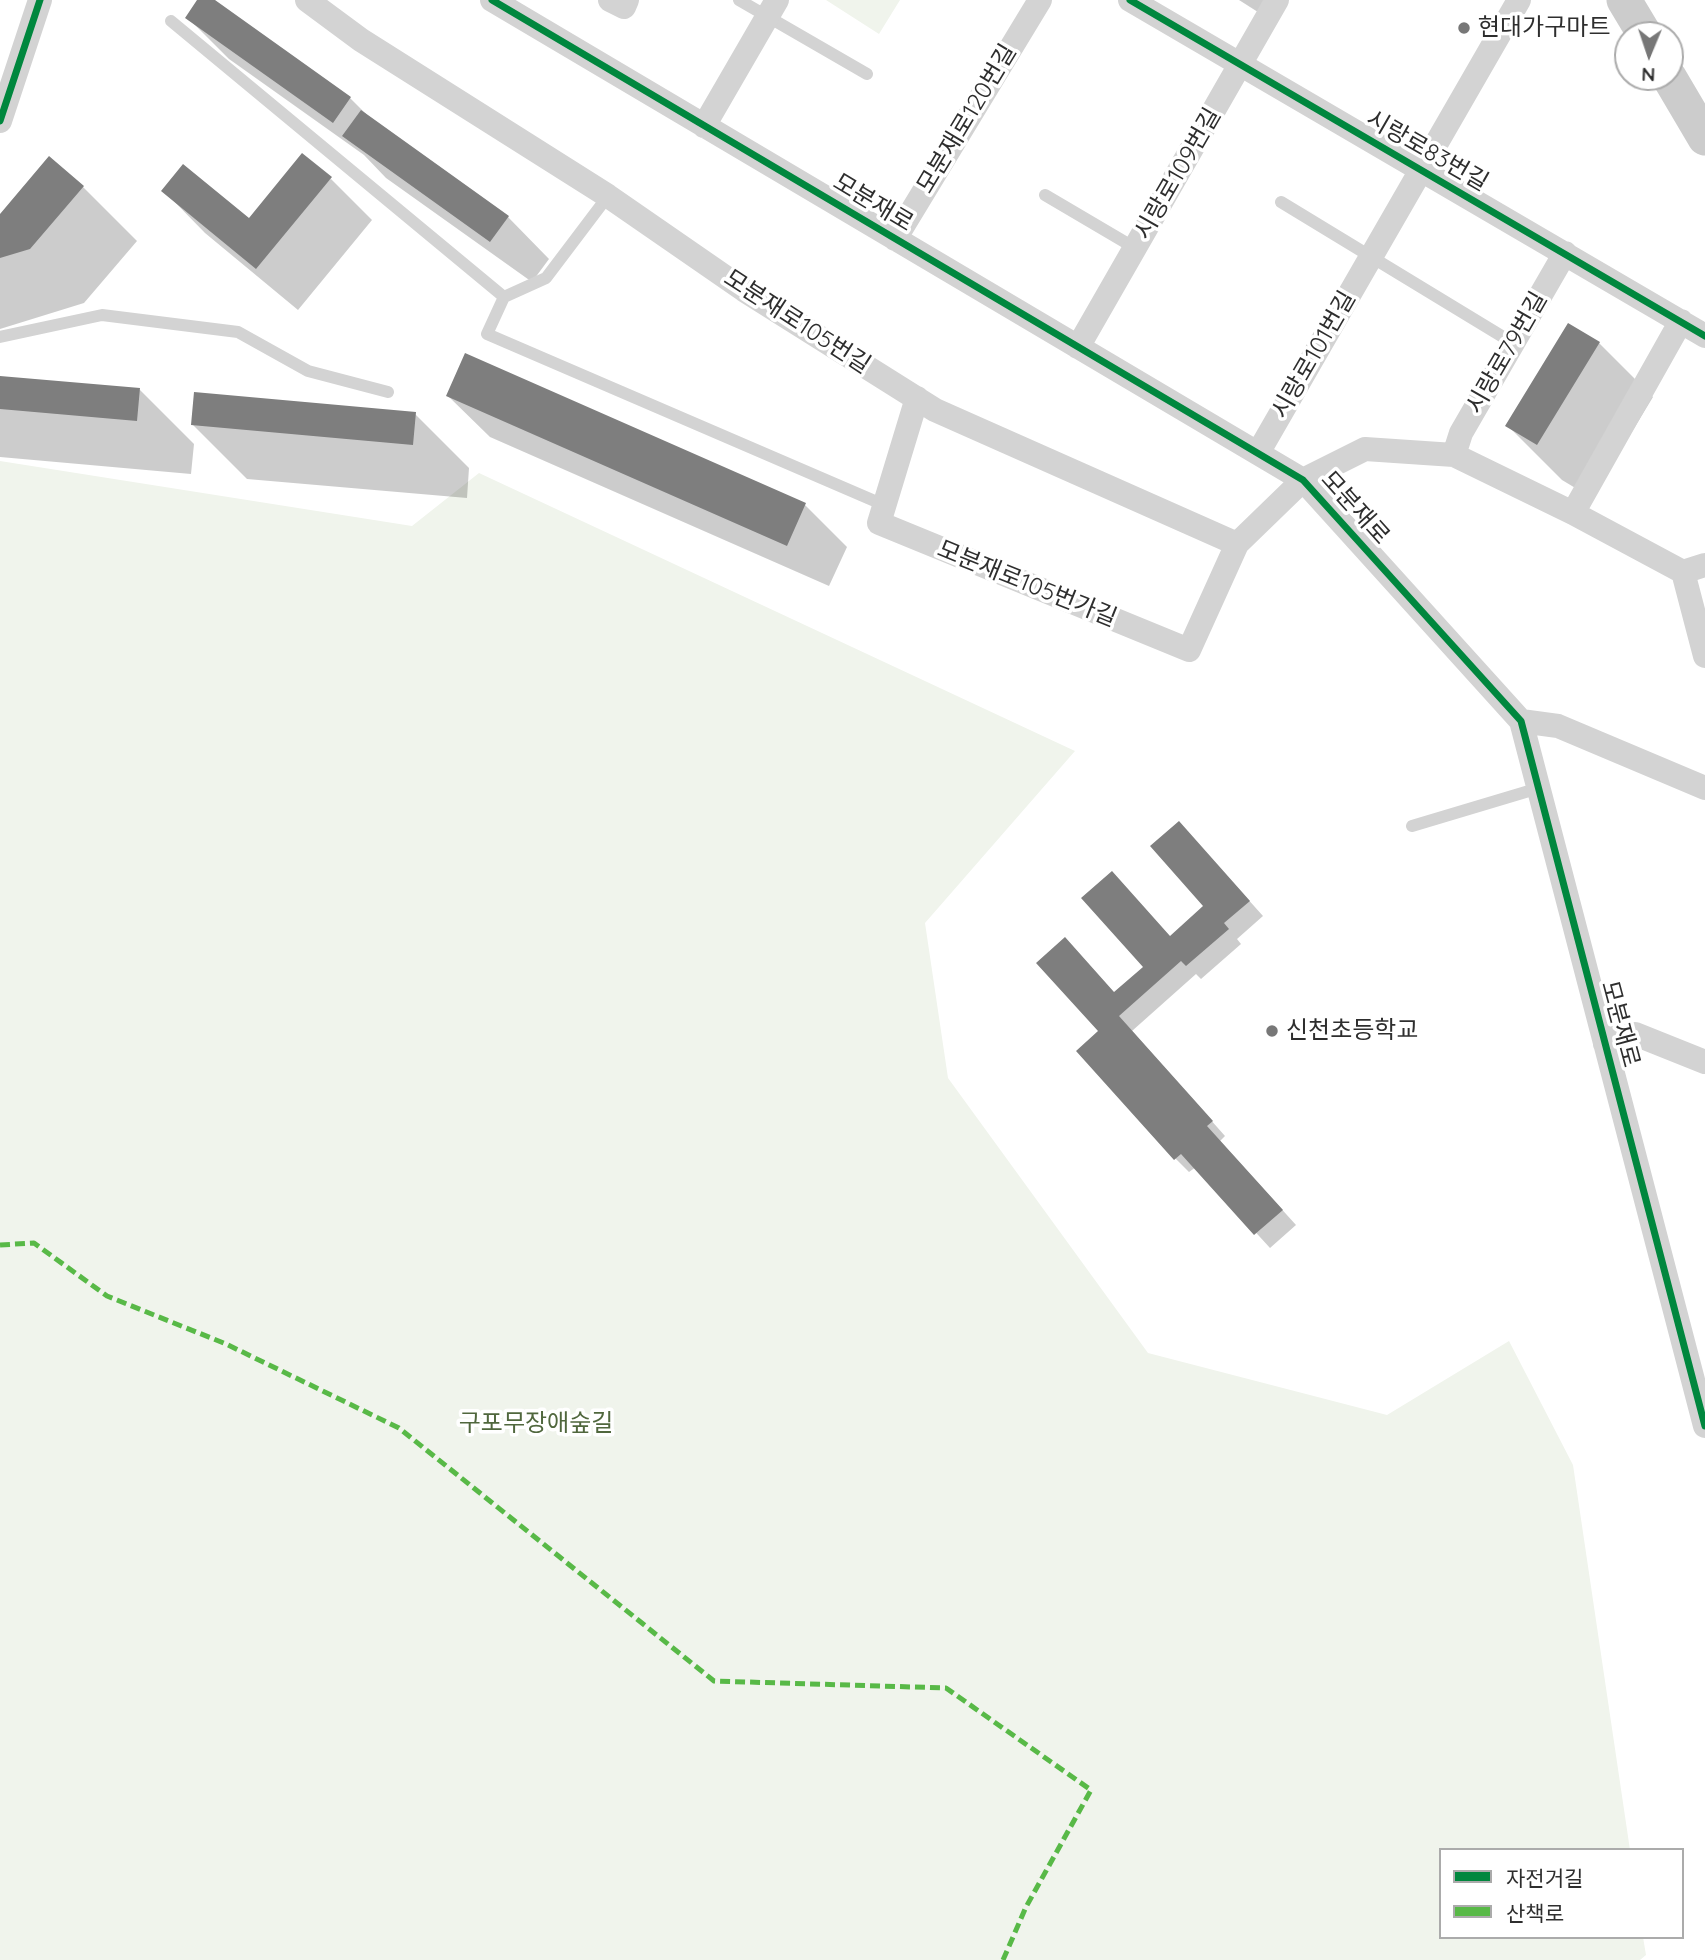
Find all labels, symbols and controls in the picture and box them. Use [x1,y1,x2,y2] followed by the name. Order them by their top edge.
[1478,14,1610,42] place label: 현대가구마트
[1456,20,1472,36] marker: 현대가구마트
[1614,21,1684,91] north arrow
[911,39,1023,199] street label: 모분재로120번길
[1641,63,1656,87] text: N
[1129,103,1227,245] street label: 시랑로109번길
[1361,105,1493,197] street label: 시랑로83번길
[828,168,918,238] street label: 모분재로
[718,264,876,380] street label: 모분재로105번길
[1266,286,1362,424] street label: 시랑로101번길
[1461,287,1553,419] street label: 시랑로79번길
[1315,466,1395,550] street label: 모분재로
[933,535,1121,633] street label: 모분재로105번가길
[1595,978,1645,1070] street label: 모분재로
[1286,1017,1418,1045] place label: 신천초등학교
[1264,1023,1280,1039] marker: 신천초등학교
[459,1410,613,1438] park label: 구포무장애숲길
[1439,1848,1684,1939] legend
[1506,1865,1583,1891] text: 자전거길
[1506,1900,1564,1926] text: 산책로

